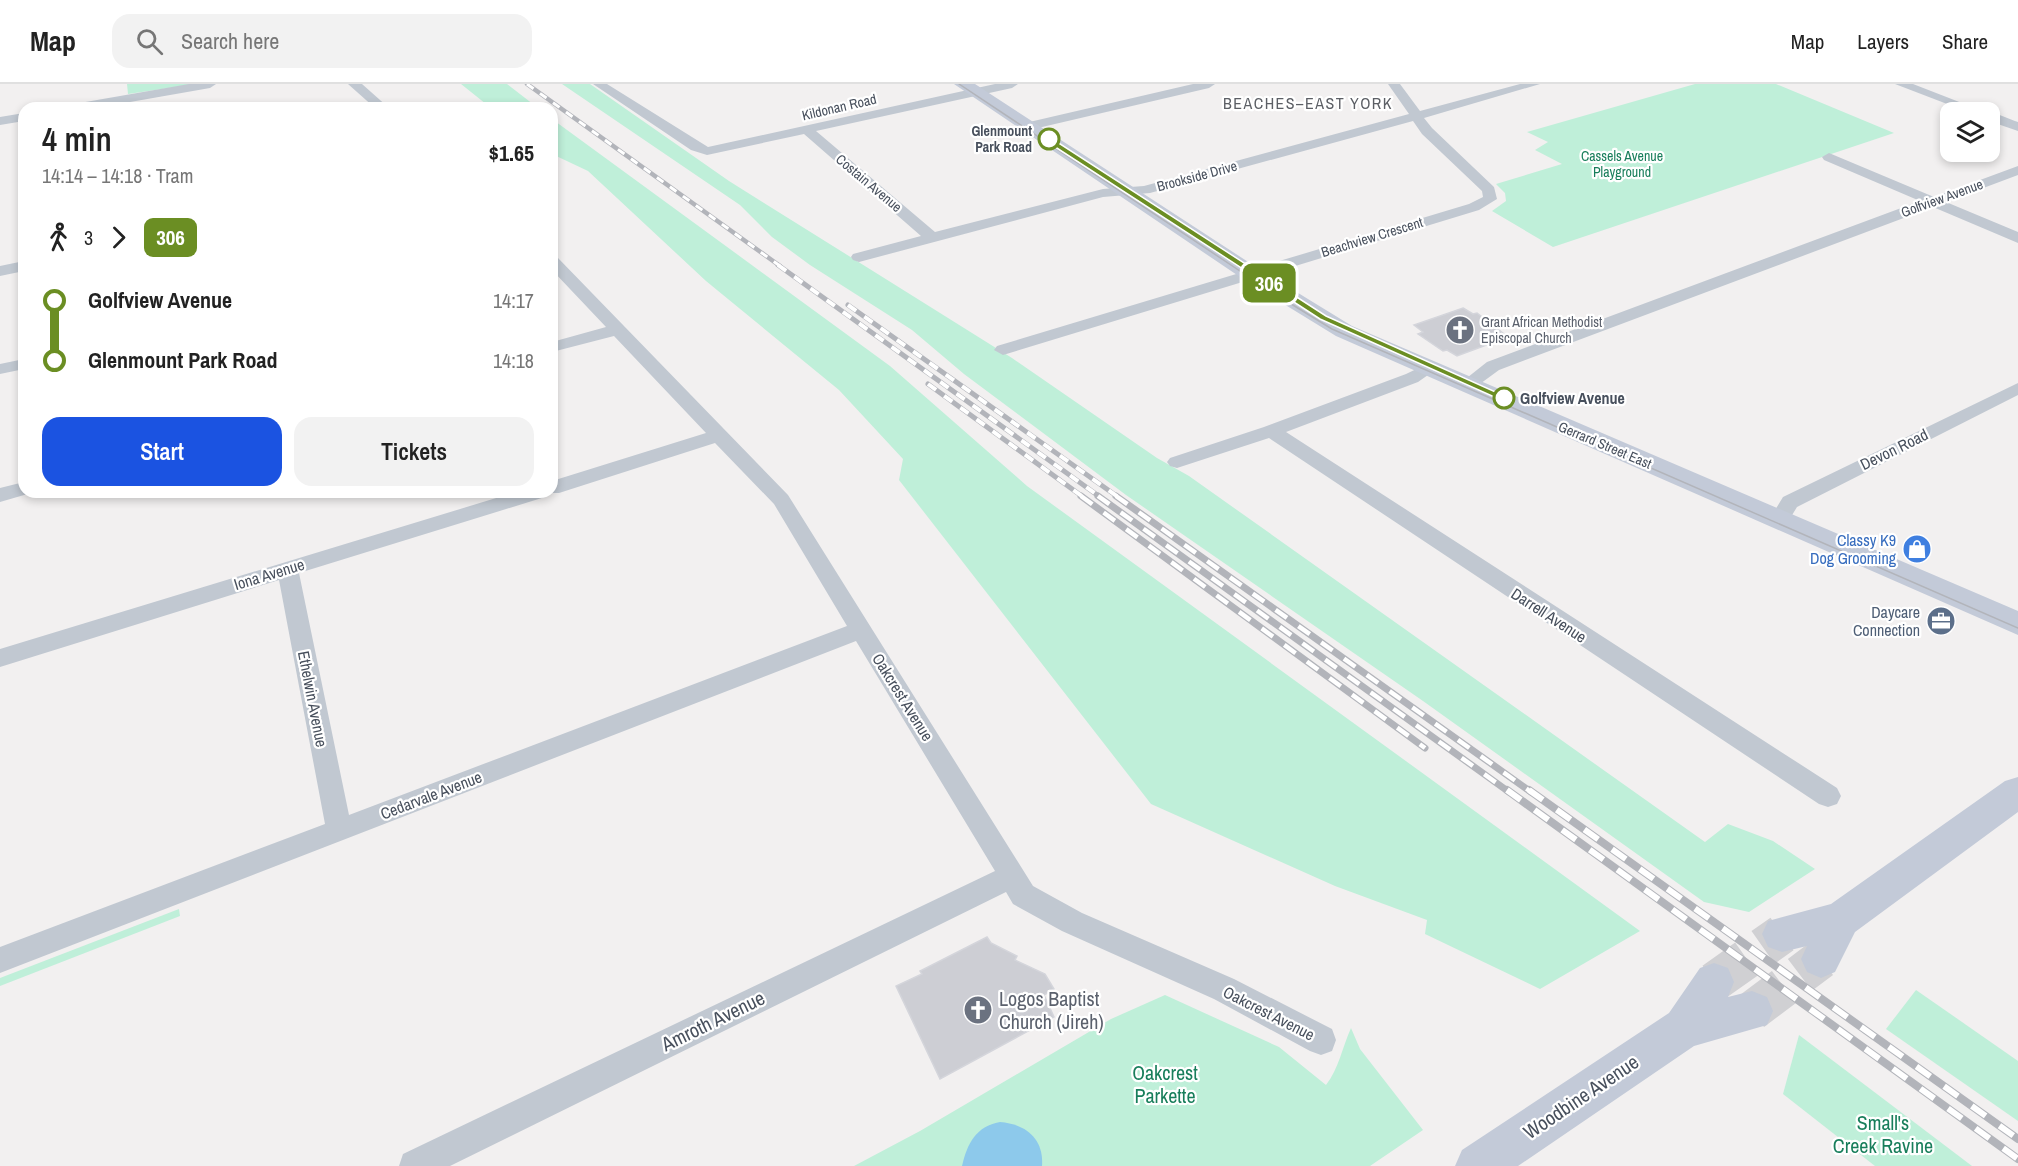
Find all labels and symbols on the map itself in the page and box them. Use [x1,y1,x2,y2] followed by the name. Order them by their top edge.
[800,90,878,124] street label: Kildonan Road
[1223,92,1393,114] district label: BEACHES–EAST YORK
[971,122,1032,156] place label: Glenmount Park Road
[1038,128,1060,150] marker: Glenmount Park Road
[1581,147,1663,181] park label: Cassels Avenue Playground
[832,150,906,216] street label: Costain Avenue
[1155,157,1239,195] street label: Brookside Drive
[1899,175,1985,221] street label: Golfview Avenue
[1319,213,1425,261] street label: Beachview Crescent
[1234,264,1304,302] line badge: 306
[1481,313,1602,347] place label: Grant African Methodist Episcopal Church
[1444,314,1476,346] church icon: Grant African Methodist Episcopal Church
[1493,387,1515,409] marker: Golfview Avenue
[1520,387,1625,409] place label: Golfview Avenue
[1556,417,1654,473] street label: Gerrard Street East
[1856,423,1932,475] street label: Devon Road
[1810,529,1897,569] place label: Classy K9 Dog Grooming
[1901,533,1933,565] shop icon: Classy K9 Dog Grooming
[231,553,307,595] street label: Iona Avenue
[1507,582,1591,648] street label: Darrell Avenue
[1853,601,1920,641] place label: Daycare Connection
[1925,605,1957,637] office icon: Daycare Connection
[293,649,333,749] street label: Ethelwin Avenue
[867,649,939,745] street label: Oakcrest Avenue
[377,766,485,824] street label: Cedarvale Avenue
[1220,981,1318,1045] street label: Oakcrest Avenue
[656,984,769,1058] street label: Amroth Avenue
[999,985,1104,1035] place label: Logos Baptist Church (Jireh)
[962,994,994,1026] church icon: Logos Baptist Church (Jireh)
[1518,1048,1644,1145] street label: Woodbine Avenue
[1132,1059,1198,1109] park label: Oakcrest Parkette
[1833,1109,1933,1159] park label: Small's Creek Ravine

